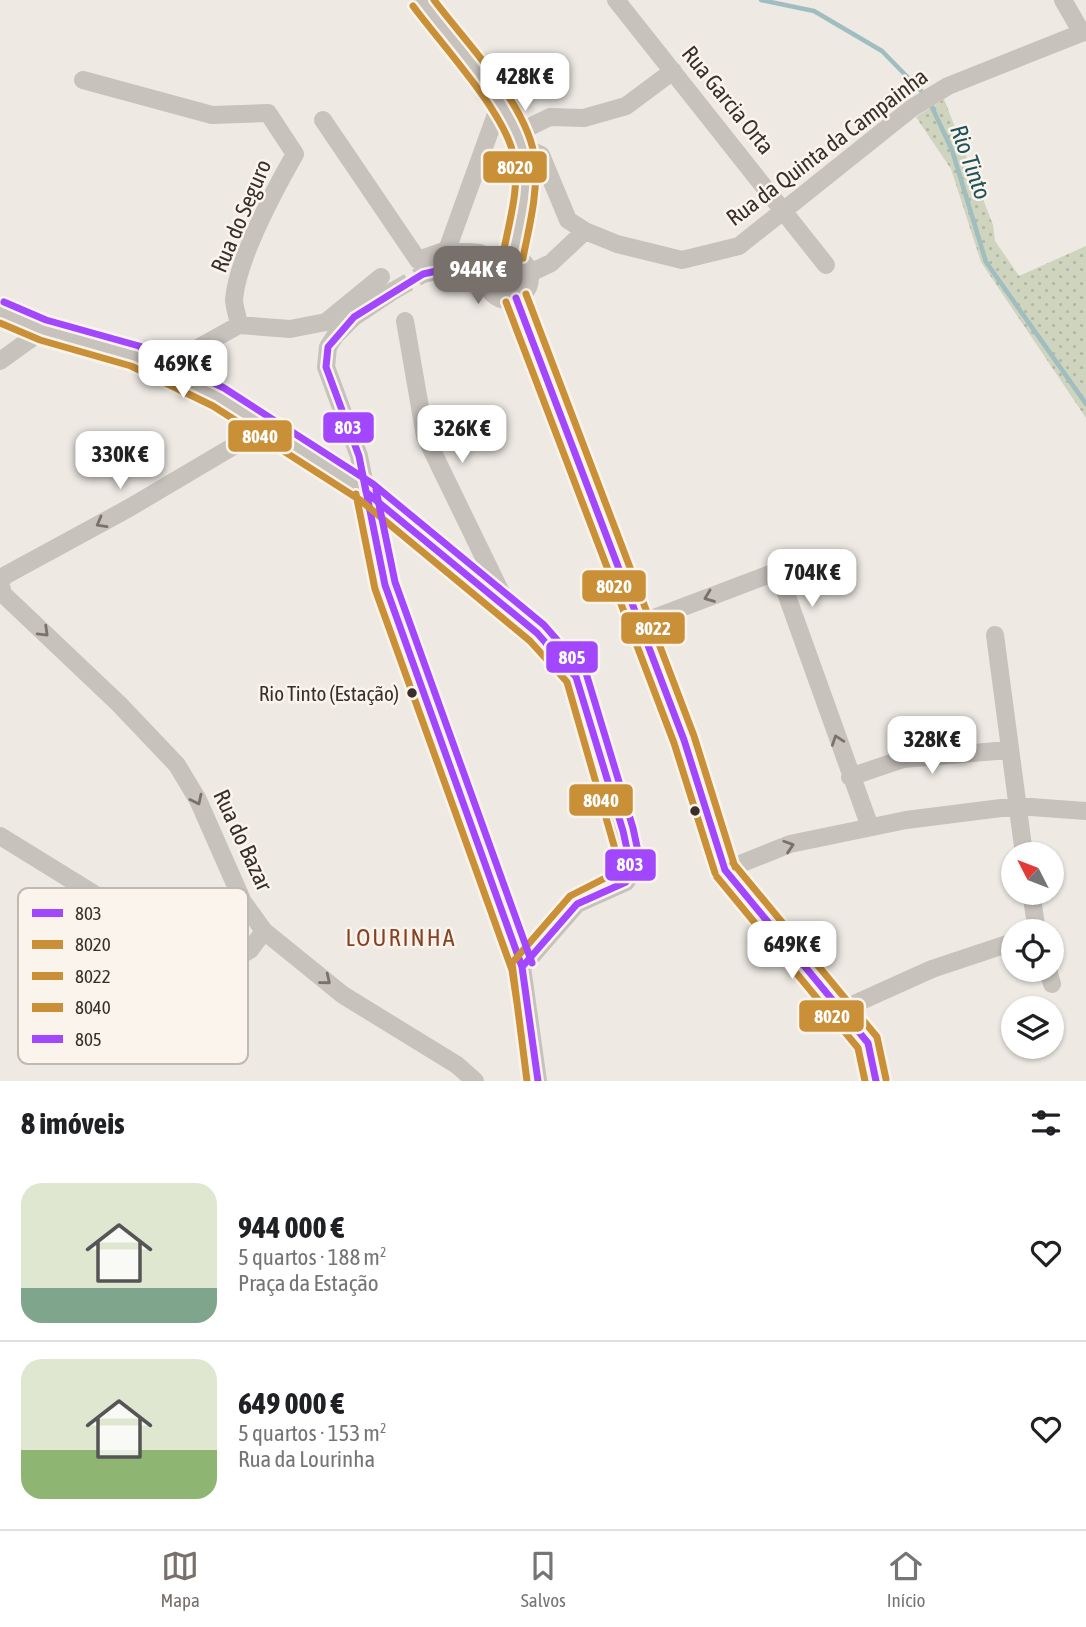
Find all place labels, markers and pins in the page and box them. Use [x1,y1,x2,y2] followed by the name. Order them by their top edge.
[468,54,582,113] pin: 428K €
[421,246,535,306] pin: 944K €
[126,340,240,400] pin: 469K €
[405,406,519,465] pin: 326K €
[63,432,177,491] pin: 330K €
[755,550,869,609] pin: 704K €
[259,681,399,705] place label: Rio Tinto (Estação)
[405,686,419,700] marker: Rio Tinto (Estação)
[875,716,989,776] pin: 328K €
[688,804,702,818] unlabelled marker
[735,922,849,981] pin: 649K €

